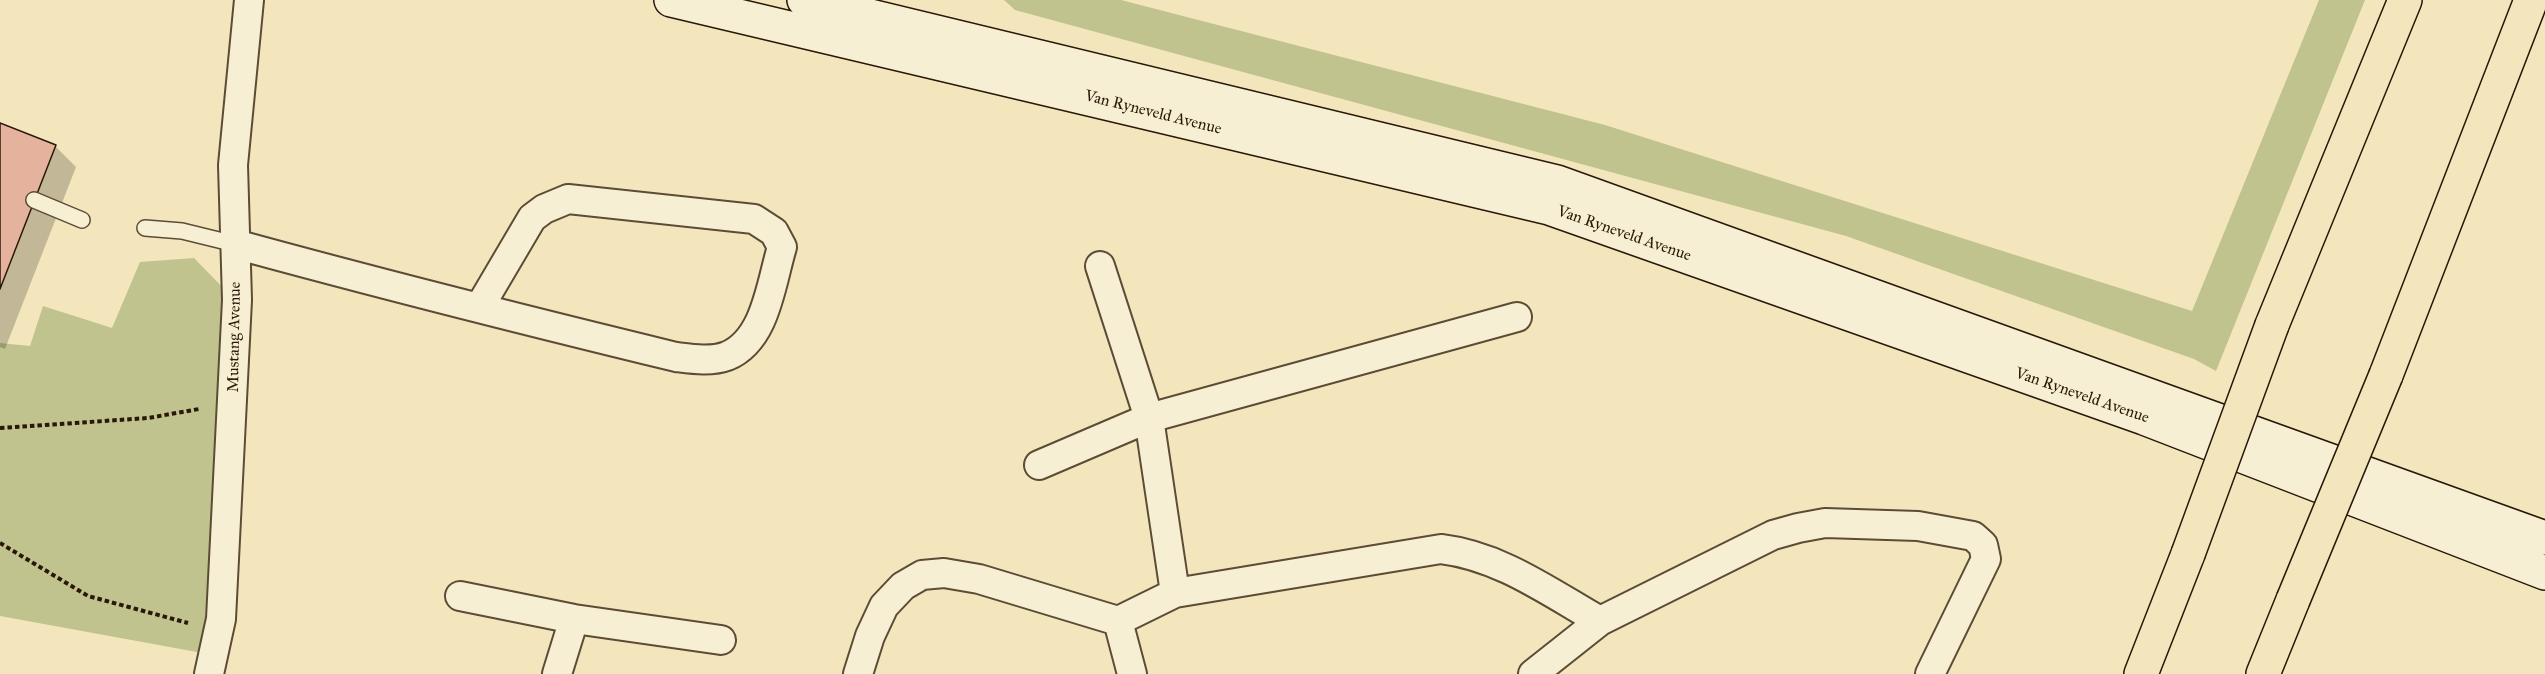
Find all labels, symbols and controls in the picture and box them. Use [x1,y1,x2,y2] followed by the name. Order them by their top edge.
[1083,87,1223,139] street label: Van Ryneveld Avenue
[1555,202,1693,266] street label: Van Ryneveld Avenue
[224,281,246,393] street label: Mustang Avenue
[2013,364,2151,428] street label: Van Ryneveld Avenue

